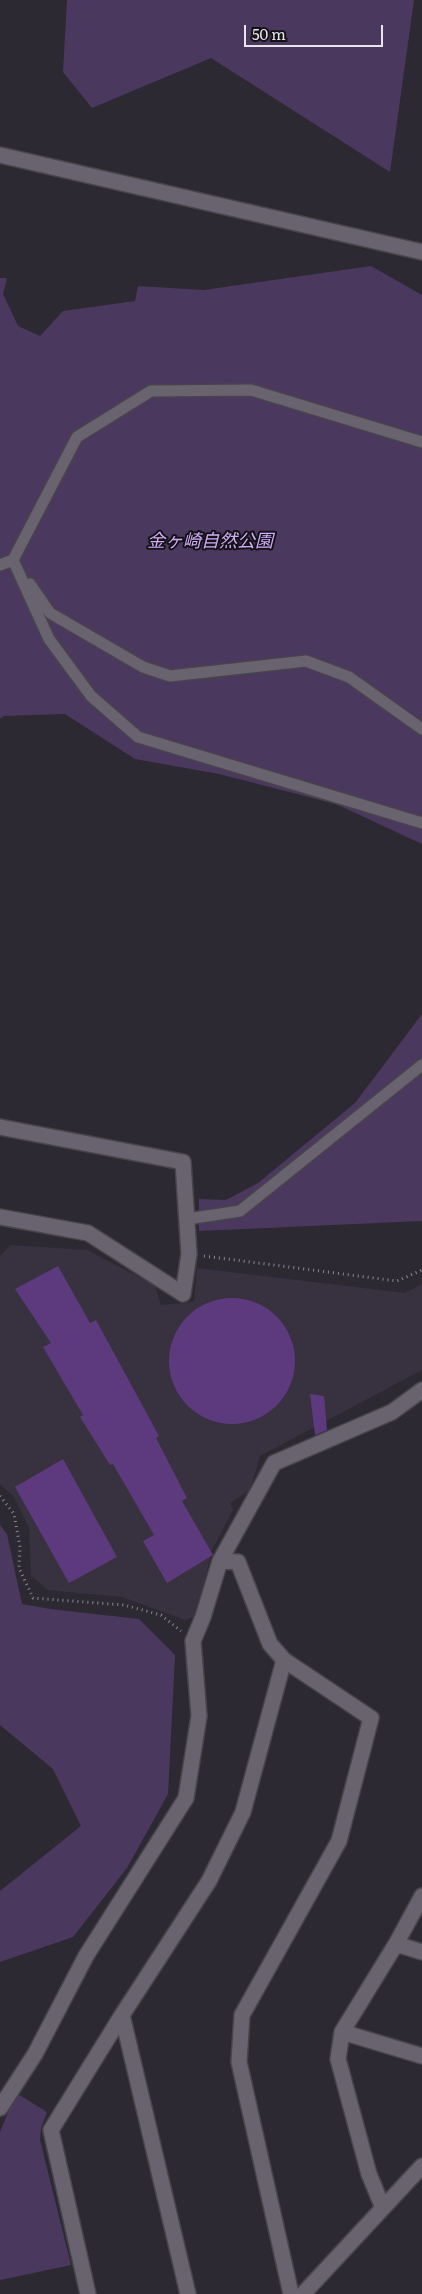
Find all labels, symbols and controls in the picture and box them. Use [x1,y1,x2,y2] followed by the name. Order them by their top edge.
[247,15,386,47] scale bar
[252,22,286,45] text: 50 m
[147,531,273,553] park label: 金ヶ崎自然公園

